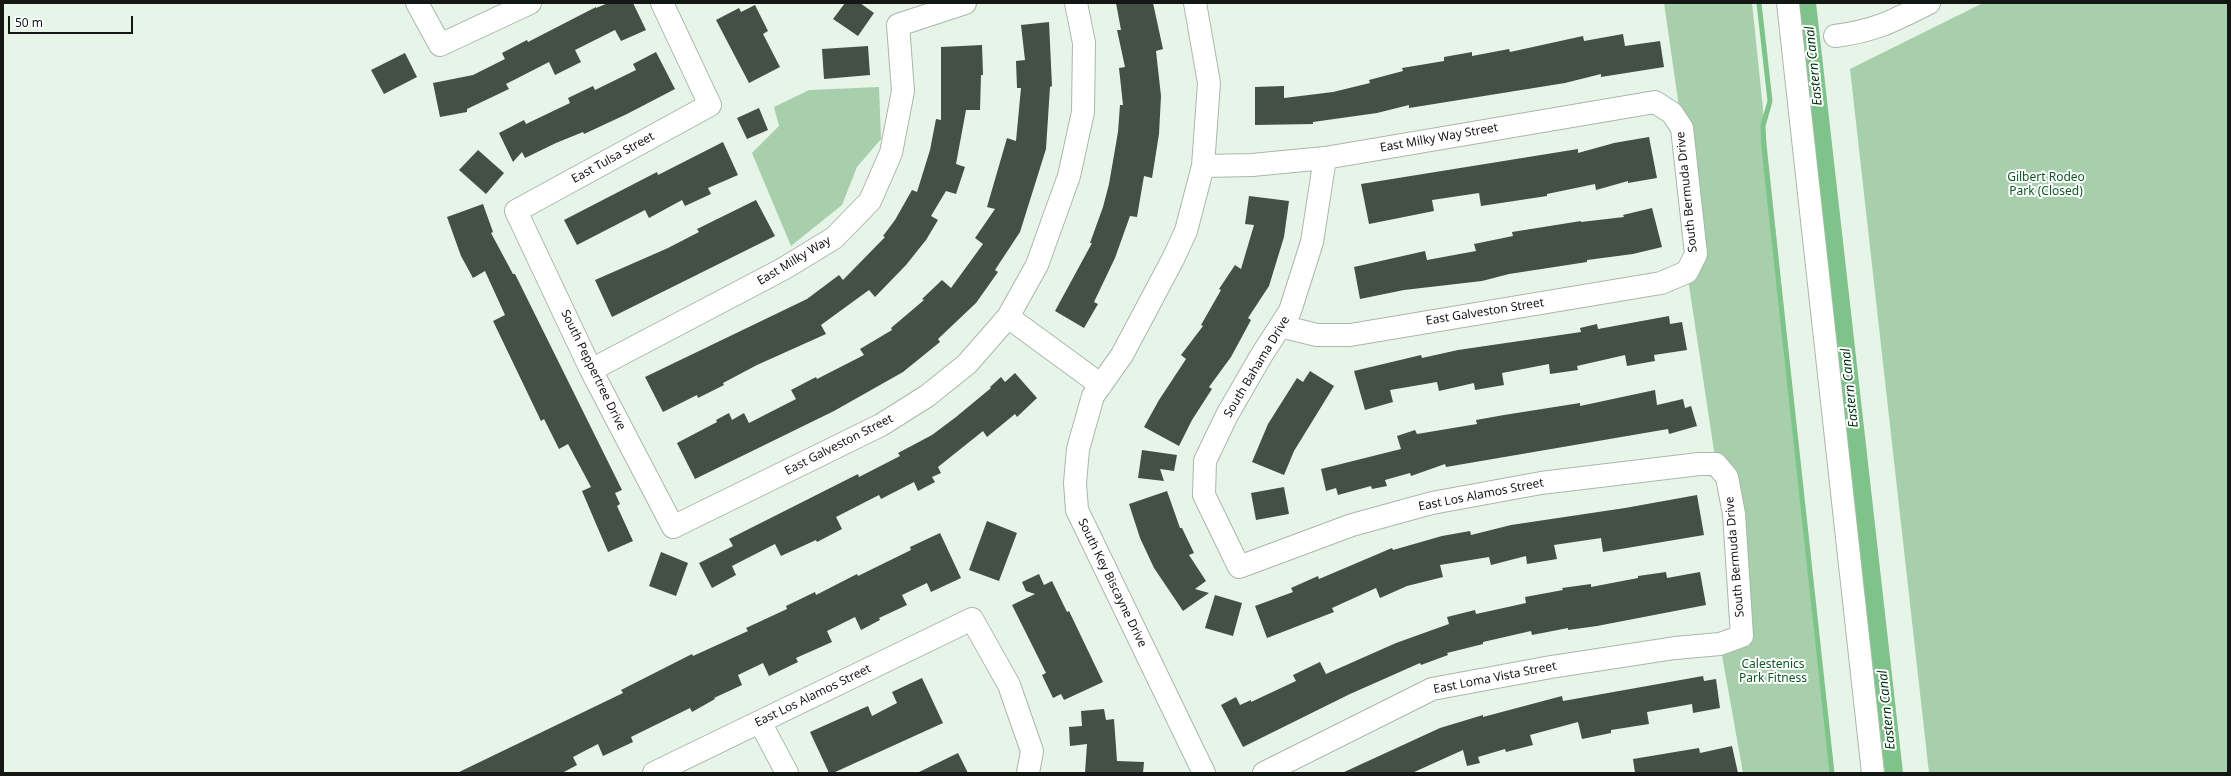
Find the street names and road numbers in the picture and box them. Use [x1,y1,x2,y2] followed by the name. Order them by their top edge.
[1379,121,1499,155] street label: East Milky Way Street
[569,129,657,187] street label: East Tulsa Street
[1674,131,1700,253] street label: South Bermuda Drive
[755,233,833,289] street label: East Milky Way
[1425,296,1545,328] street label: East Galveston Street
[558,308,628,432] street label: South Peppertree Drive
[1221,314,1293,420] street label: South Bahama Drive
[783,411,895,479] street label: East Galveston Street
[1417,476,1545,514] street label: East Los Alamos Street
[1723,496,1747,618] street label: South Bermuda Drive
[1074,516,1150,650] street label: South Key Biscayne Drive
[1432,659,1558,697] street label: East Loma Vista Street
[753,662,873,730] street label: East Los Alamos Street

